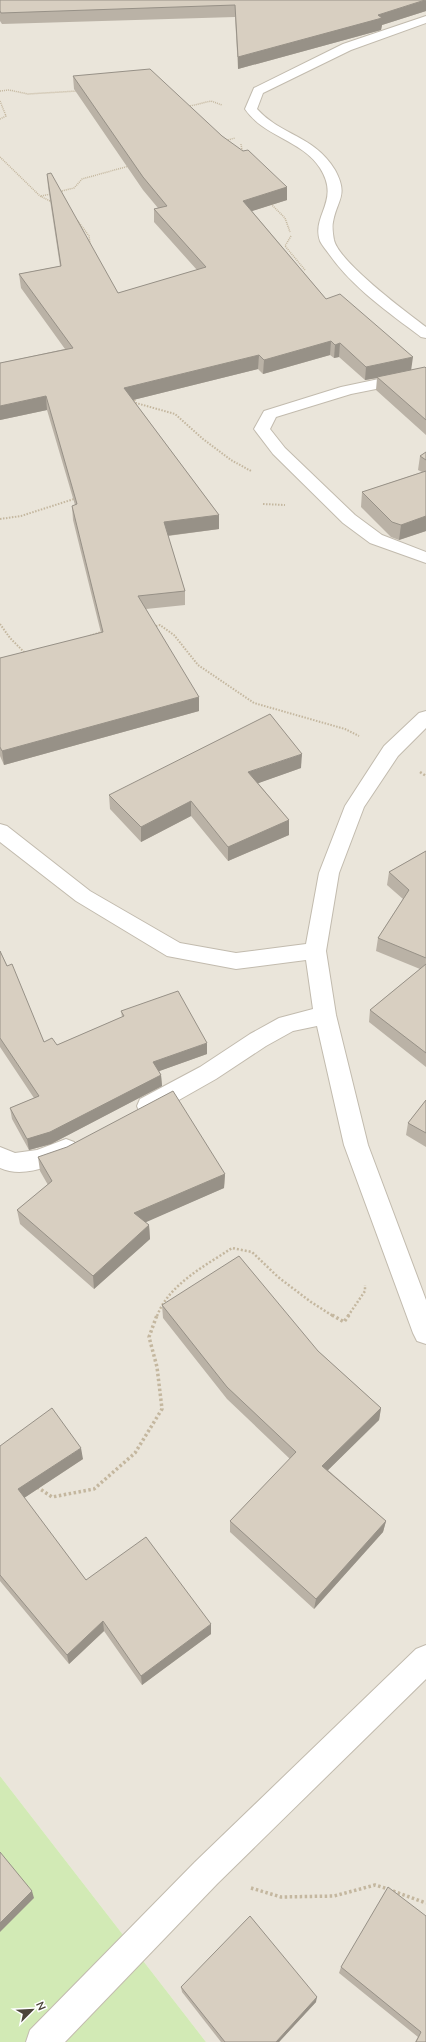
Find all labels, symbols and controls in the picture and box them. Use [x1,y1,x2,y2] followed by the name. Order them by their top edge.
[12,1990,52,2030] north arrow
[33,1999,49,2013] text: N

